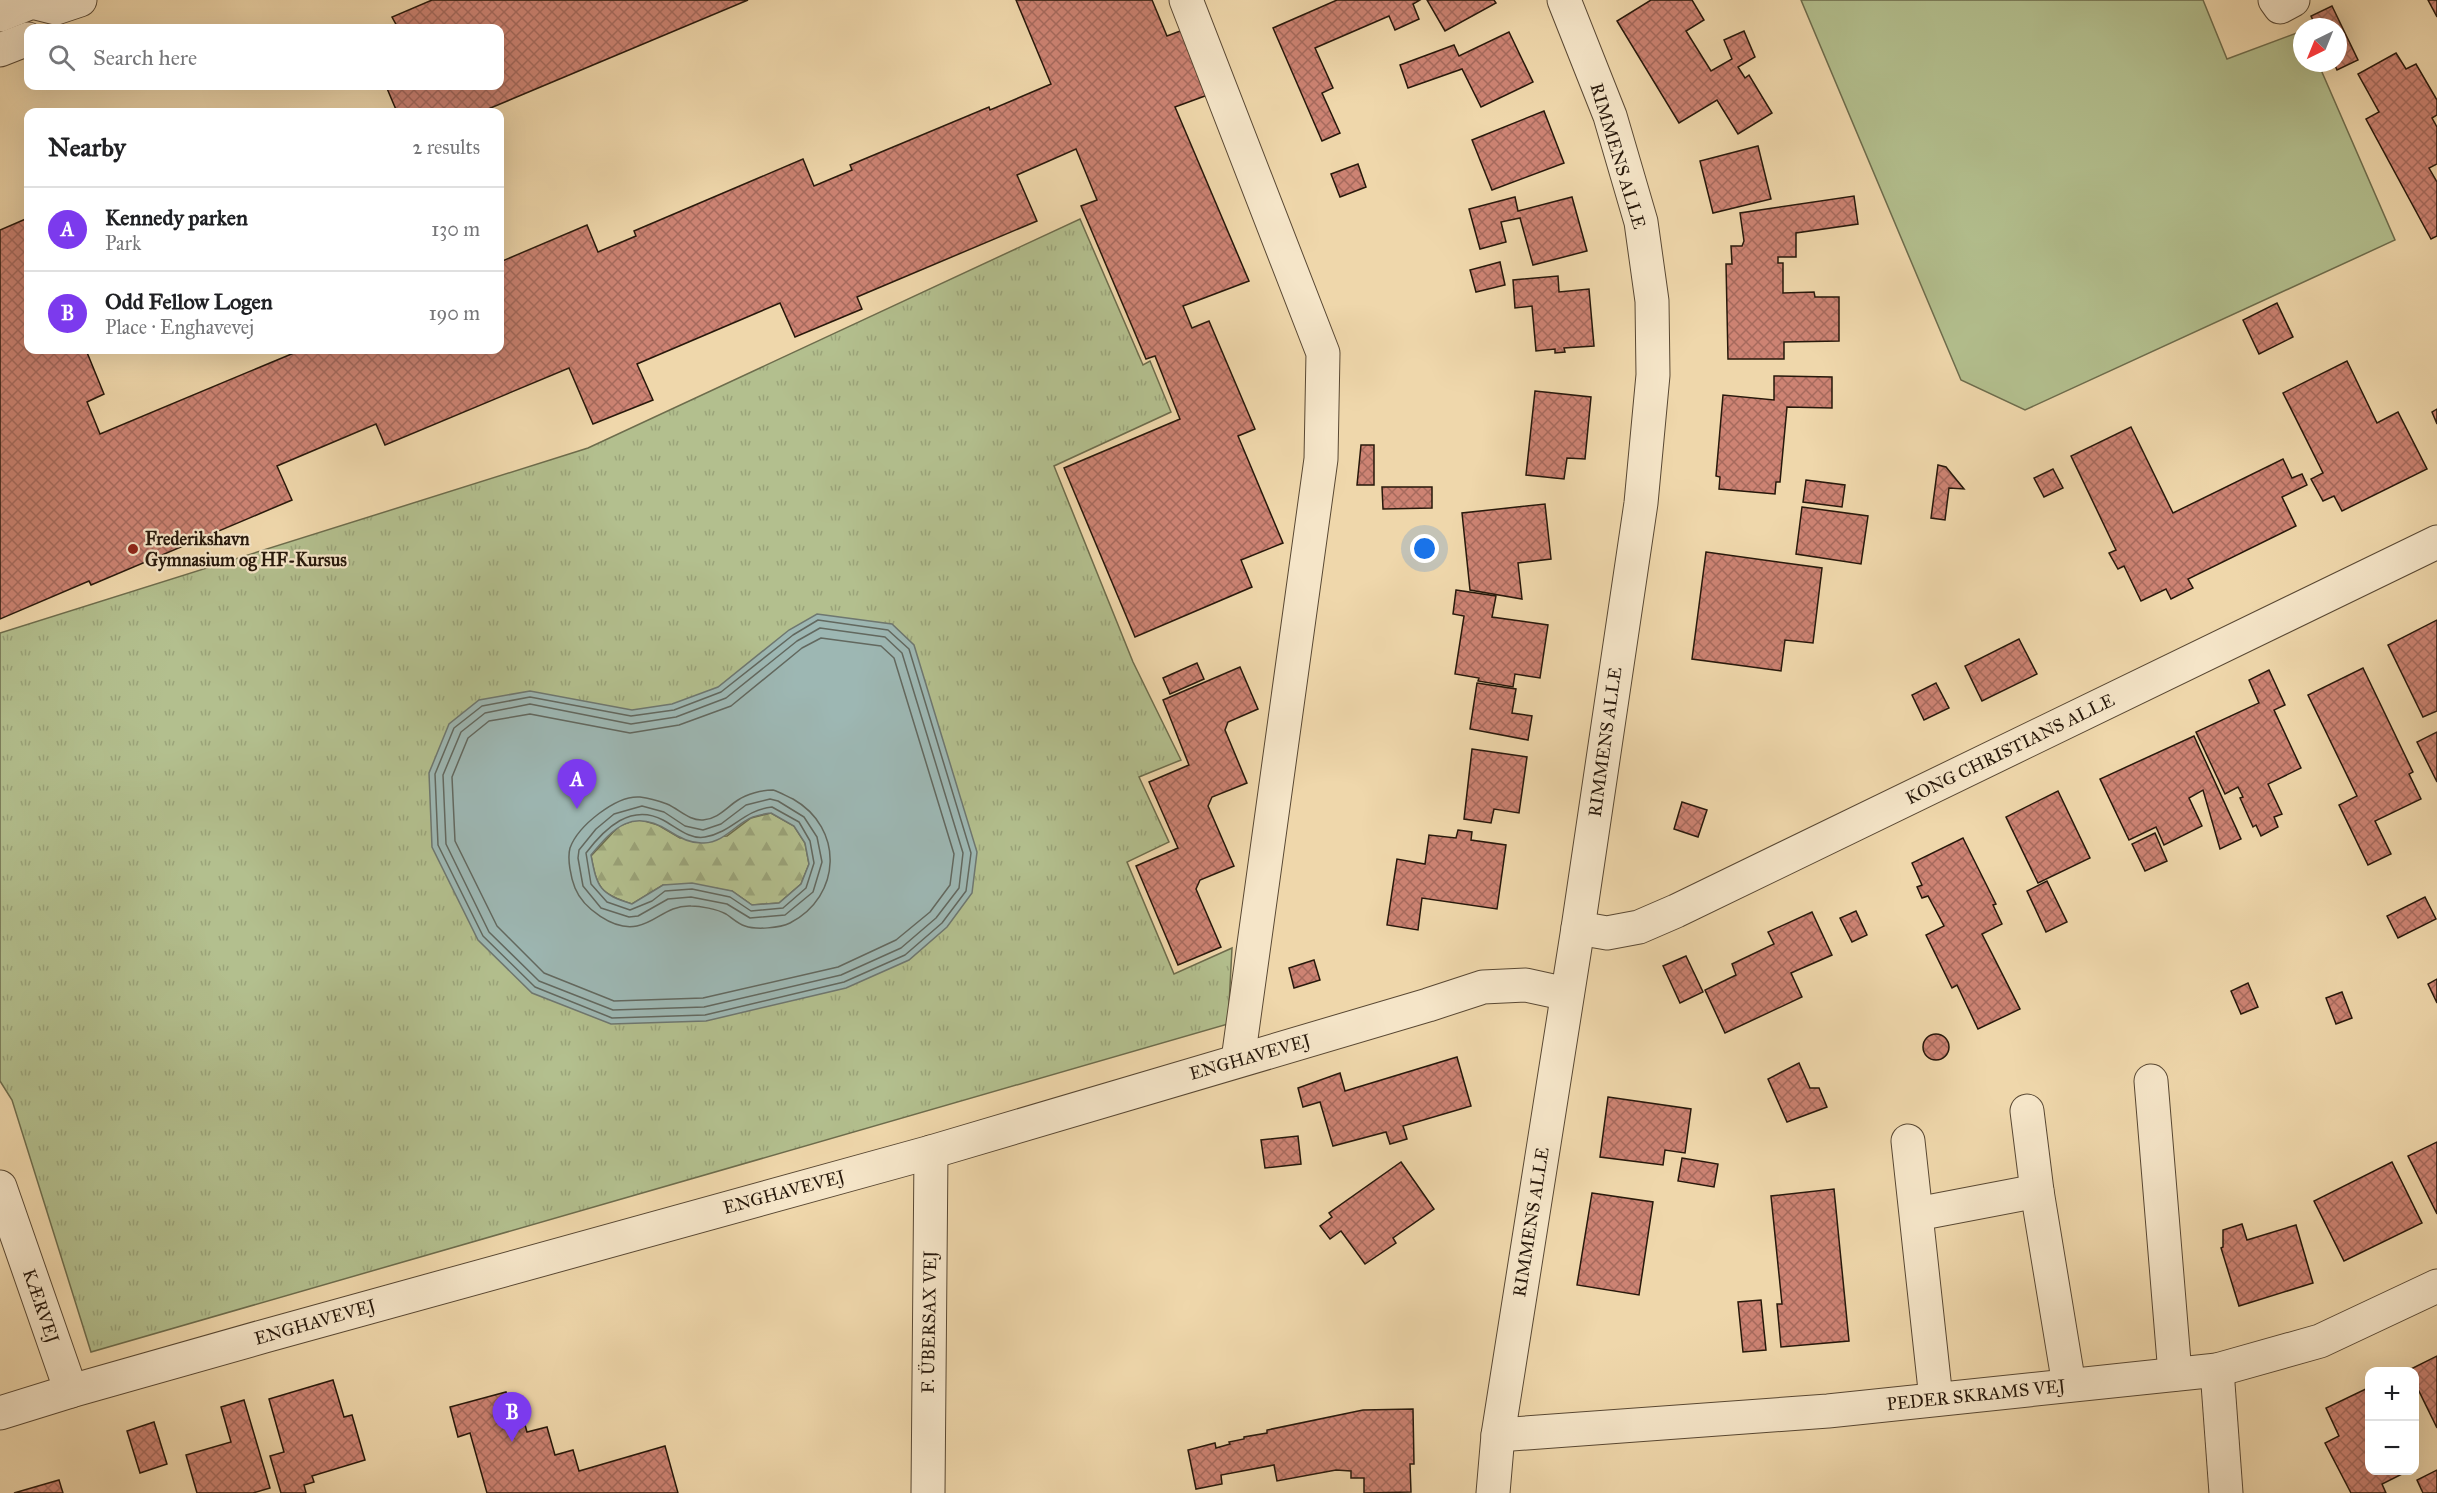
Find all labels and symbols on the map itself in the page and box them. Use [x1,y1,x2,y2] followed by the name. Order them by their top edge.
[2293,18,2347,72] north arrow
[1585,80,1651,232] street label: RIMMENS ALLE
[145,528,347,572] place label: Frederikshavn Gymnasium og HF-Kursus
[1410,534,1439,563] your location
[126,542,140,556] marker: Frederikshavn Gymnasium og HF-Kursus
[1584,665,1626,818] street label: RIMMENS ALLE
[1902,689,2118,809] street label: KONG CHRISTIANS ALLE
[558,760,596,809] pin: A
[1187,1029,1314,1086] street label: ENGHAVEVEJ
[1508,1145,1554,1298] street label: RIMMENS ALLE
[721,1165,848,1220] street label: ENGHAVEVEJ
[916,1250,942,1394] street label: F. ÜBERSAX VEJ
[17,1266,64,1347] street label: KÆRVEJ
[252,1294,379,1351] street label: ENGHAVEVEJ
[1885,1375,2067,1416] street label: PEDER SKRAMS VEJ
[492,1392,532,1442] pin: B

